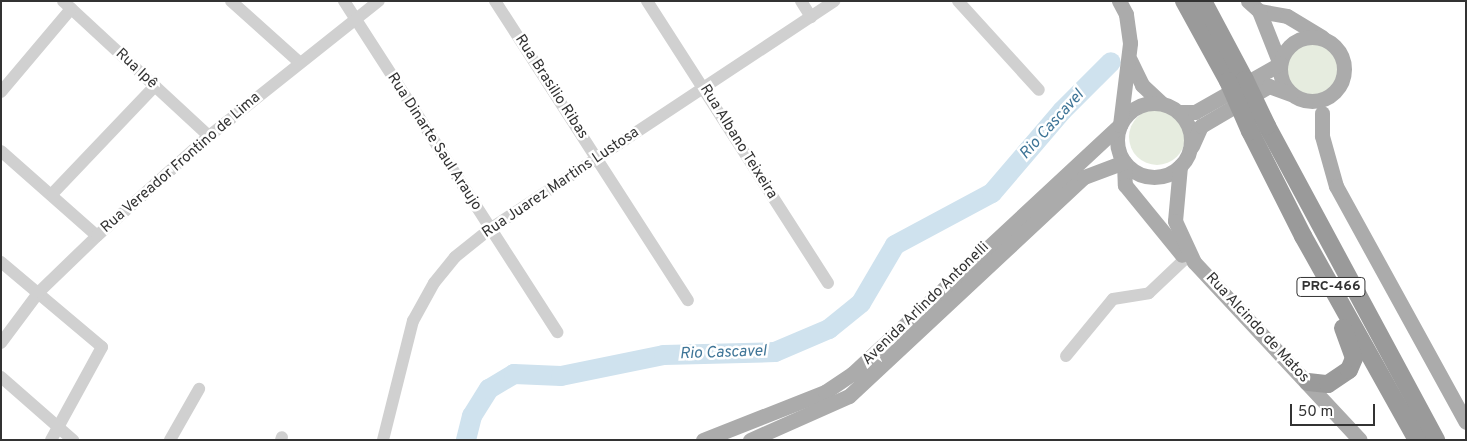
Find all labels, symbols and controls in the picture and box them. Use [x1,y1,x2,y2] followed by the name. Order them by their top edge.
[511,31,591,143] street label: Rua Brasilio Ribas
[111,45,161,93] street label: Rua Ipê
[383,70,485,214] street label: Rua Dinarte Saul Araujo
[695,81,781,203] street label: Rua Albano Teixeira
[1016,86,1088,164] water label: Rio Cascavel
[97,89,265,237] street label: Rua Vereador Frontino de Lima
[479,124,643,242] street label: Rua Juarez Martins Lustosa
[858,238,994,370] street label: Avenida Arlindo Antonelli
[1201,269,1313,387] street label: Rua Alcindo de Matos
[1296,276,1366,298] road number: PRC-466
[679,342,767,364] water label: Rio Cascavel
[1292,394,1377,426] scale bar
[1298,403,1333,422] text: 50 m

